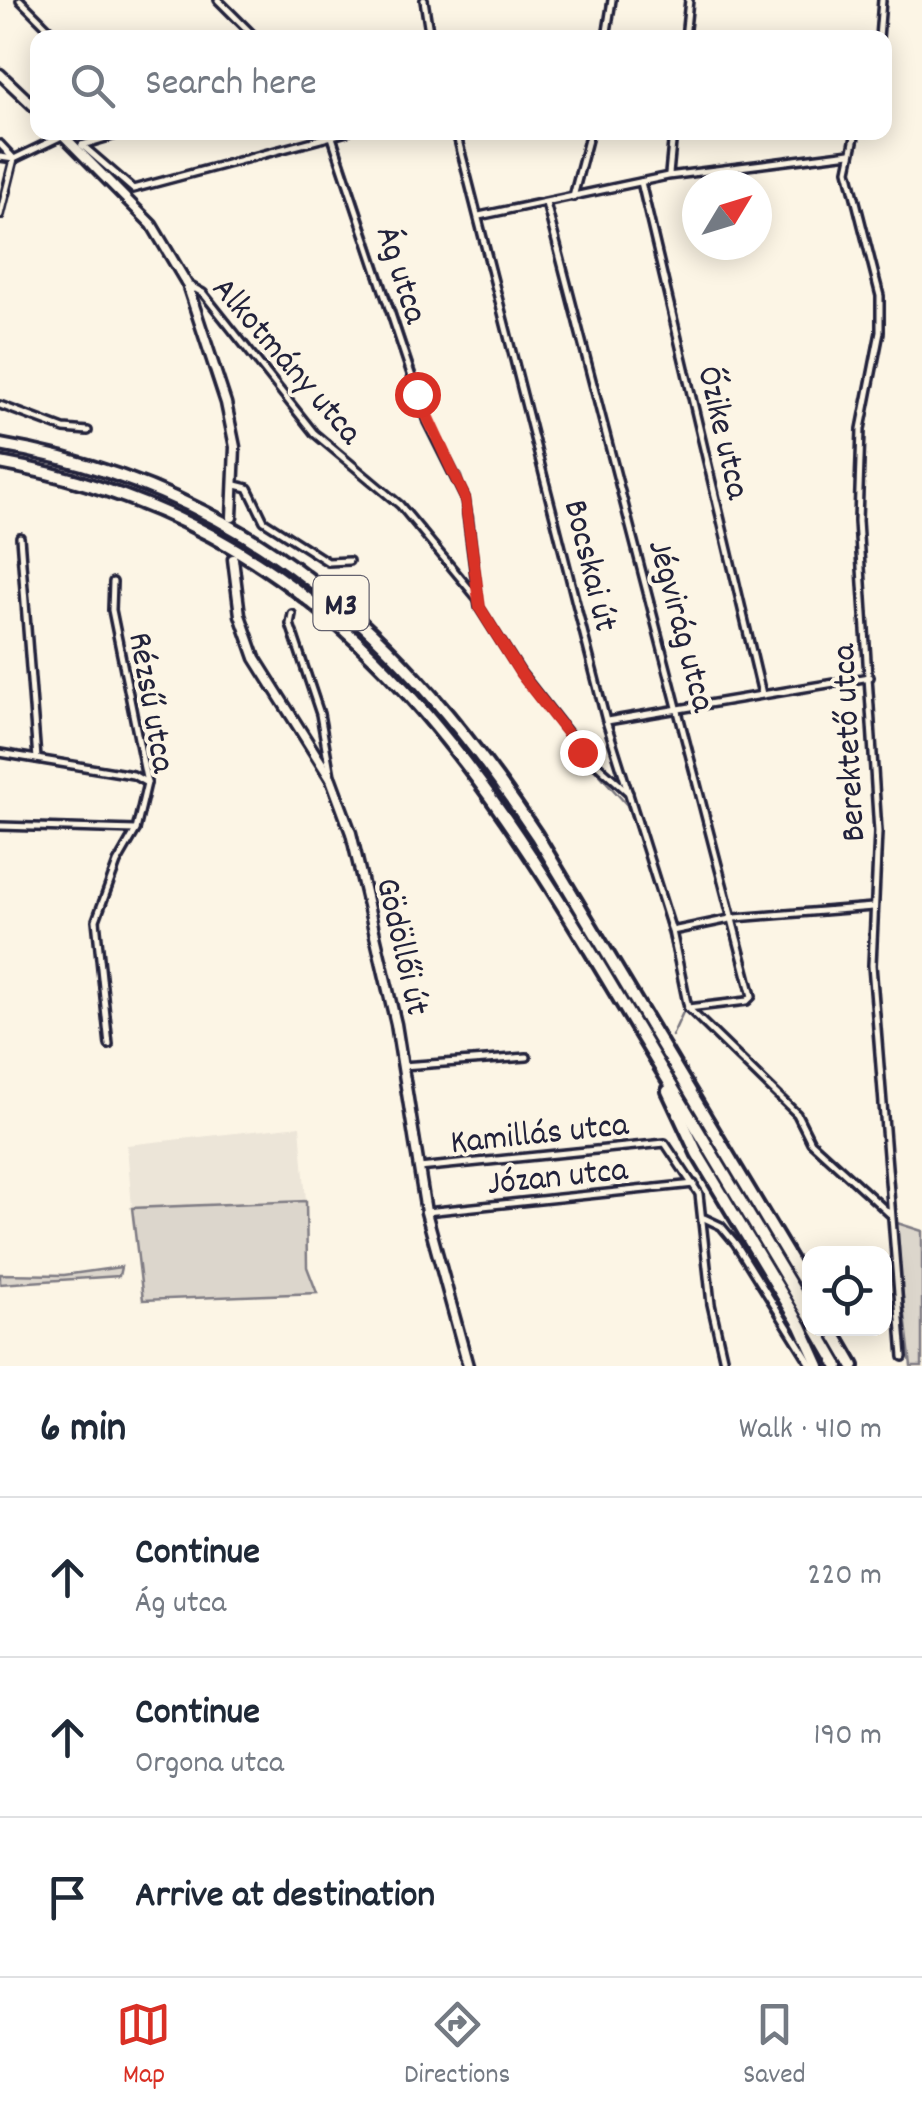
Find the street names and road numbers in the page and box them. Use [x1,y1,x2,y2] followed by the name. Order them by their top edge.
[360,220,439,331] street label: Ág utca
[198,267,373,458] street label: Alkotmány utca
[682,362,761,505] street label: Őzike utca
[548,495,629,637] street label: Bocskai út
[632,535,726,719] street label: Jégvirág utca
[314,576,368,630] road number: M3
[112,629,186,778] street label: Rézsű utca
[821,642,881,843] street label: Berektető utca
[360,873,440,1021] street label: Gödöllői út
[448,1102,631,1170] street label: Kamillás utca
[485,1147,631,1211] street label: Józan utca

